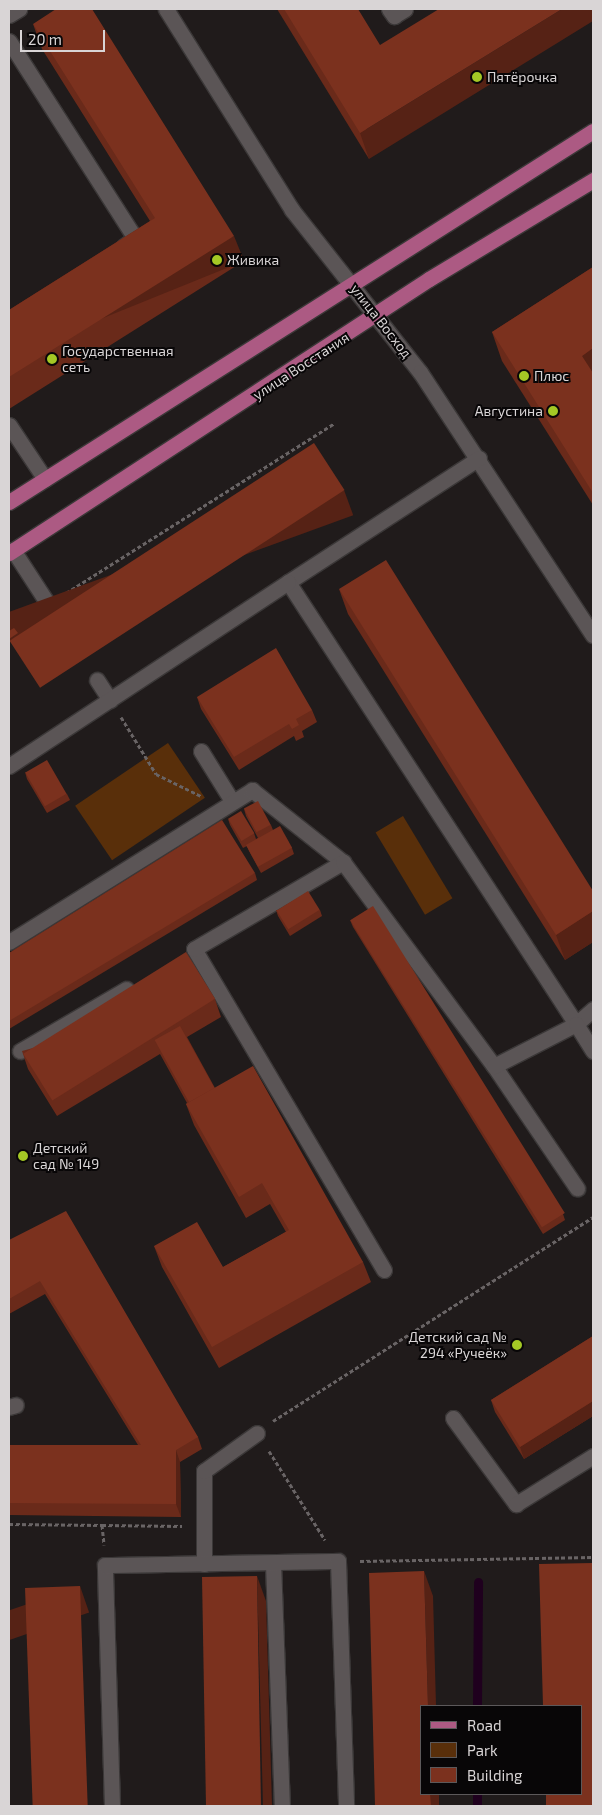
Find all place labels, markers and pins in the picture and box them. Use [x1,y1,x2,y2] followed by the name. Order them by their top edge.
[487,69,557,85] place label: Пятёрочка
[471,71,483,83] marker: Пятёрочка
[227,252,279,268] place label: Живика
[211,254,223,266] marker: Живика
[62,343,174,376] place label: Государственная сеть
[46,353,58,365] marker: Государственная сеть
[534,368,569,384] place label: Плюс
[518,370,530,382] marker: Плюс
[475,403,543,419] place label: Августина
[547,405,559,417] marker: Августина
[33,1140,99,1172] place label: Детский сад № 149
[17,1150,29,1162] marker: Детский сад № 149
[408,1329,507,1361] place label: Детский сад № 294 «Ручеёк»
[511,1339,523,1351] marker: Детский сад № 294 «Ручеёк»

